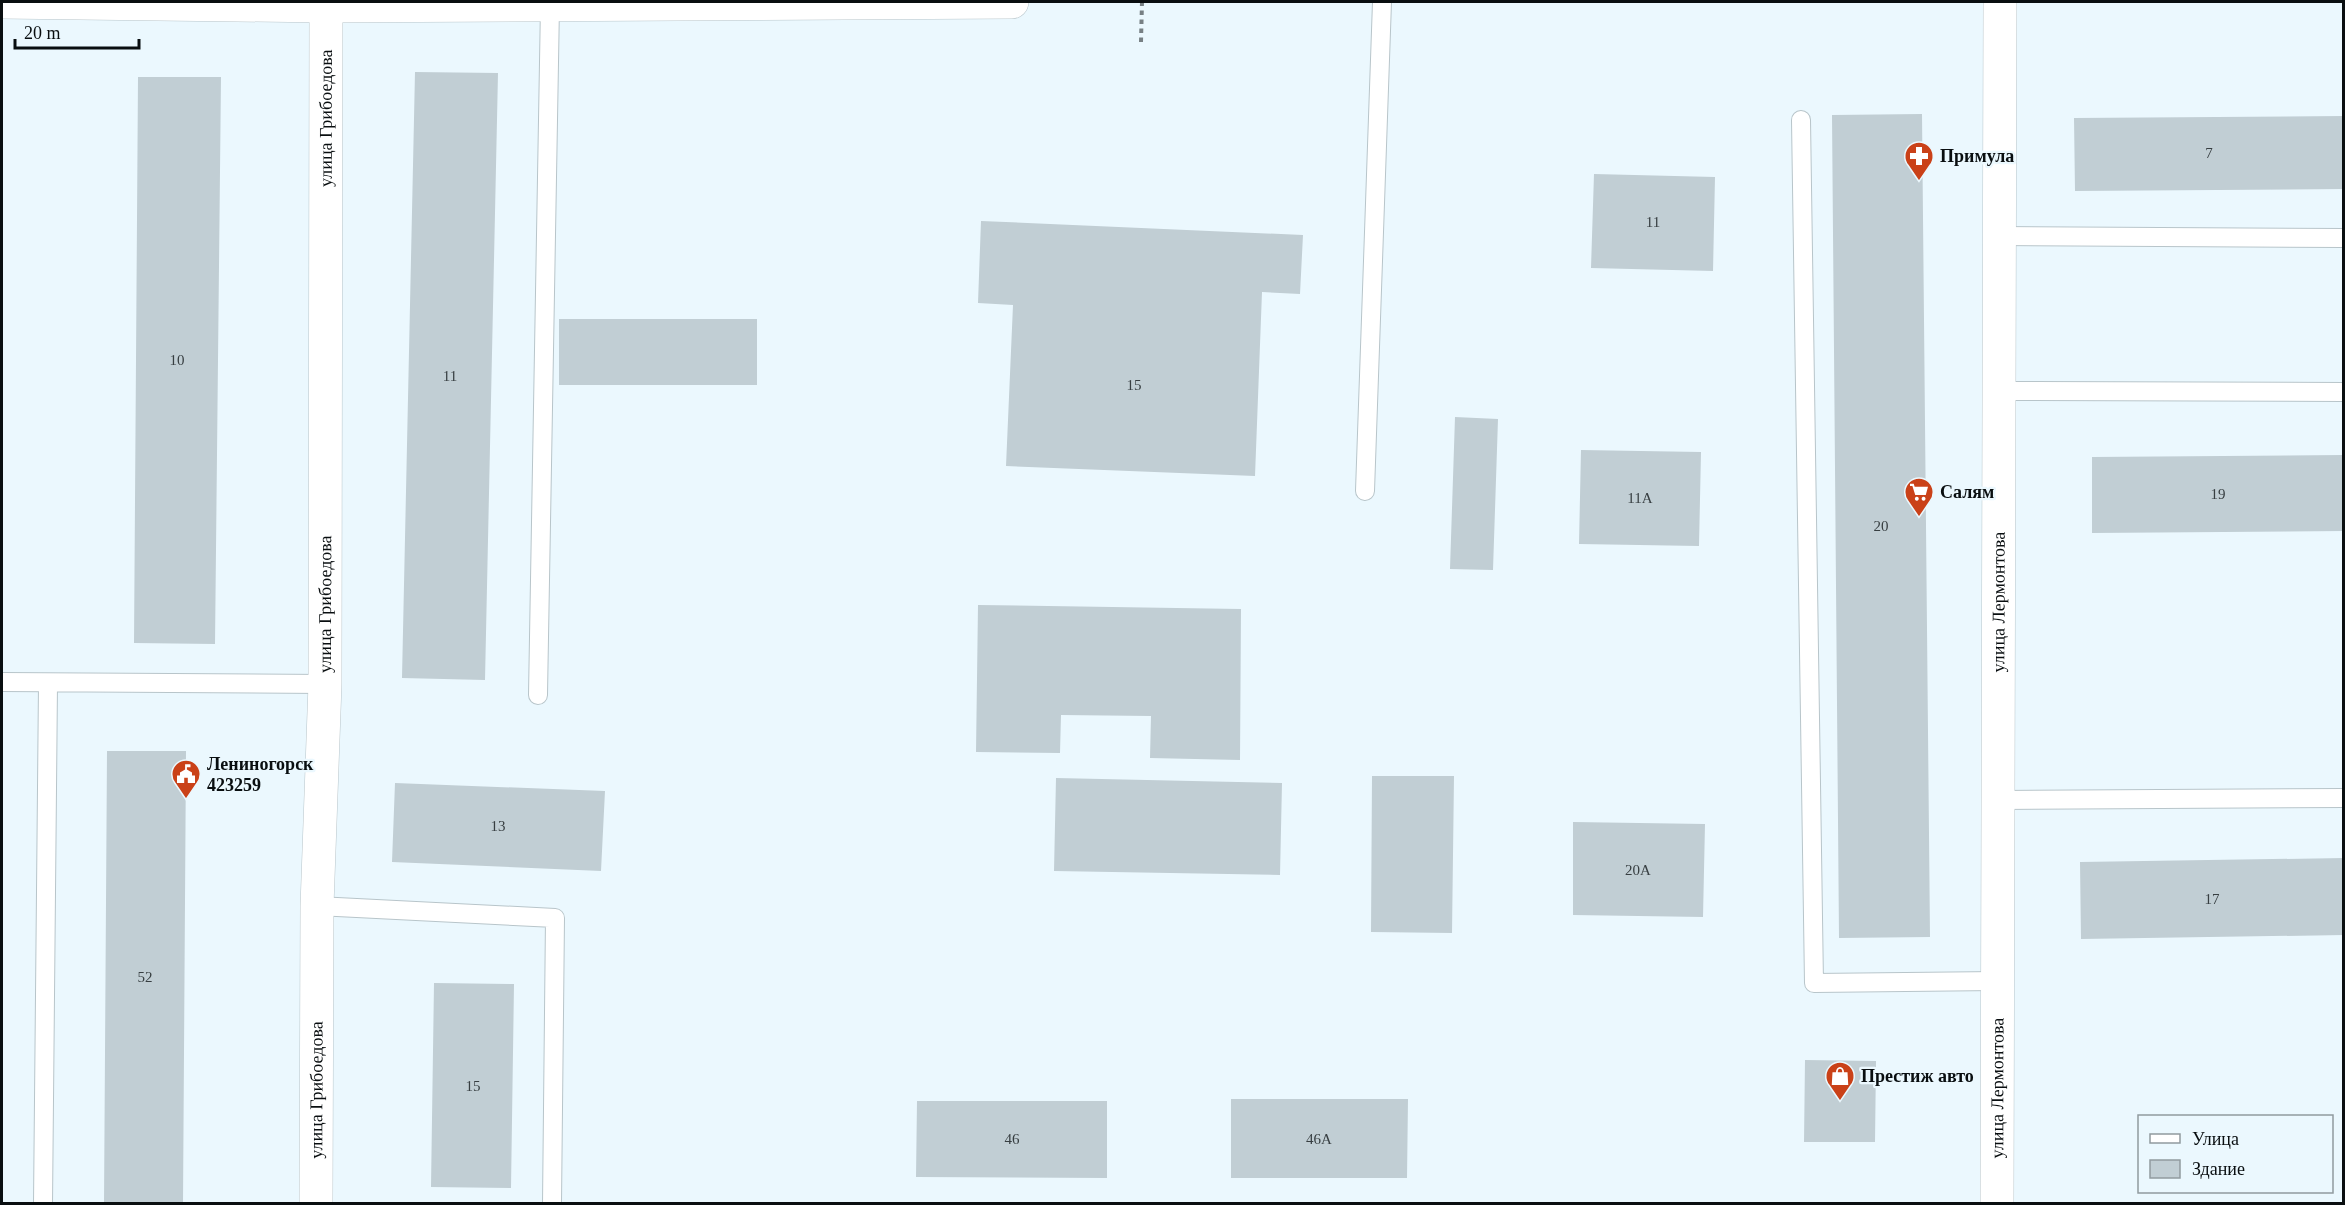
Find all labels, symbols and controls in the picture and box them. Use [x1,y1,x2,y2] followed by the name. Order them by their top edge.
[15,12,140,50] scale bar
[24,23,61,43] text: 20 m
[316,49,336,187] street label: улица Грибоедова
[1903,140,1935,182] pharmacy icon: Примула
[2205,145,2213,161] house number: 7
[1940,146,2014,166] place label: Примула
[1646,214,1660,230] house number: 11
[170,352,185,368] house number: 10
[443,368,457,384] house number: 11
[1127,377,1142,393] house number: 15
[1903,476,1935,518] supermarket icon: Салям
[1940,482,1994,502] place label: Салям
[2211,486,2226,502] house number: 19
[1627,490,1653,506] house number: 11А
[1874,518,1889,534] house number: 20
[1988,532,2009,672] street label: улица Лермонтова
[315,535,335,673] street label: улица Грибоедова
[207,754,314,795] place label: Лениногорск 423259
[170,758,202,800] public building icon: Лениногорск 423259
[491,818,506,834] house number: 13
[1625,862,1651,878] house number: 20А
[2205,891,2220,907] house number: 17
[138,969,153,985] house number: 52
[1987,1018,2007,1158] street label: улица Лермонтова
[306,1021,327,1159] street label: улица Грибоедова
[1824,1060,1856,1102] shop icon: Престиж авто
[1861,1066,1974,1086] place label: Престиж авто
[466,1078,481,1094] house number: 15
[2138,1115,2333,1193] legend
[2192,1129,2239,1149] text: Улица
[1005,1131,1020,1147] house number: 46
[1306,1131,1332,1147] house number: 46А
[2192,1159,2245,1179] text: Здание

